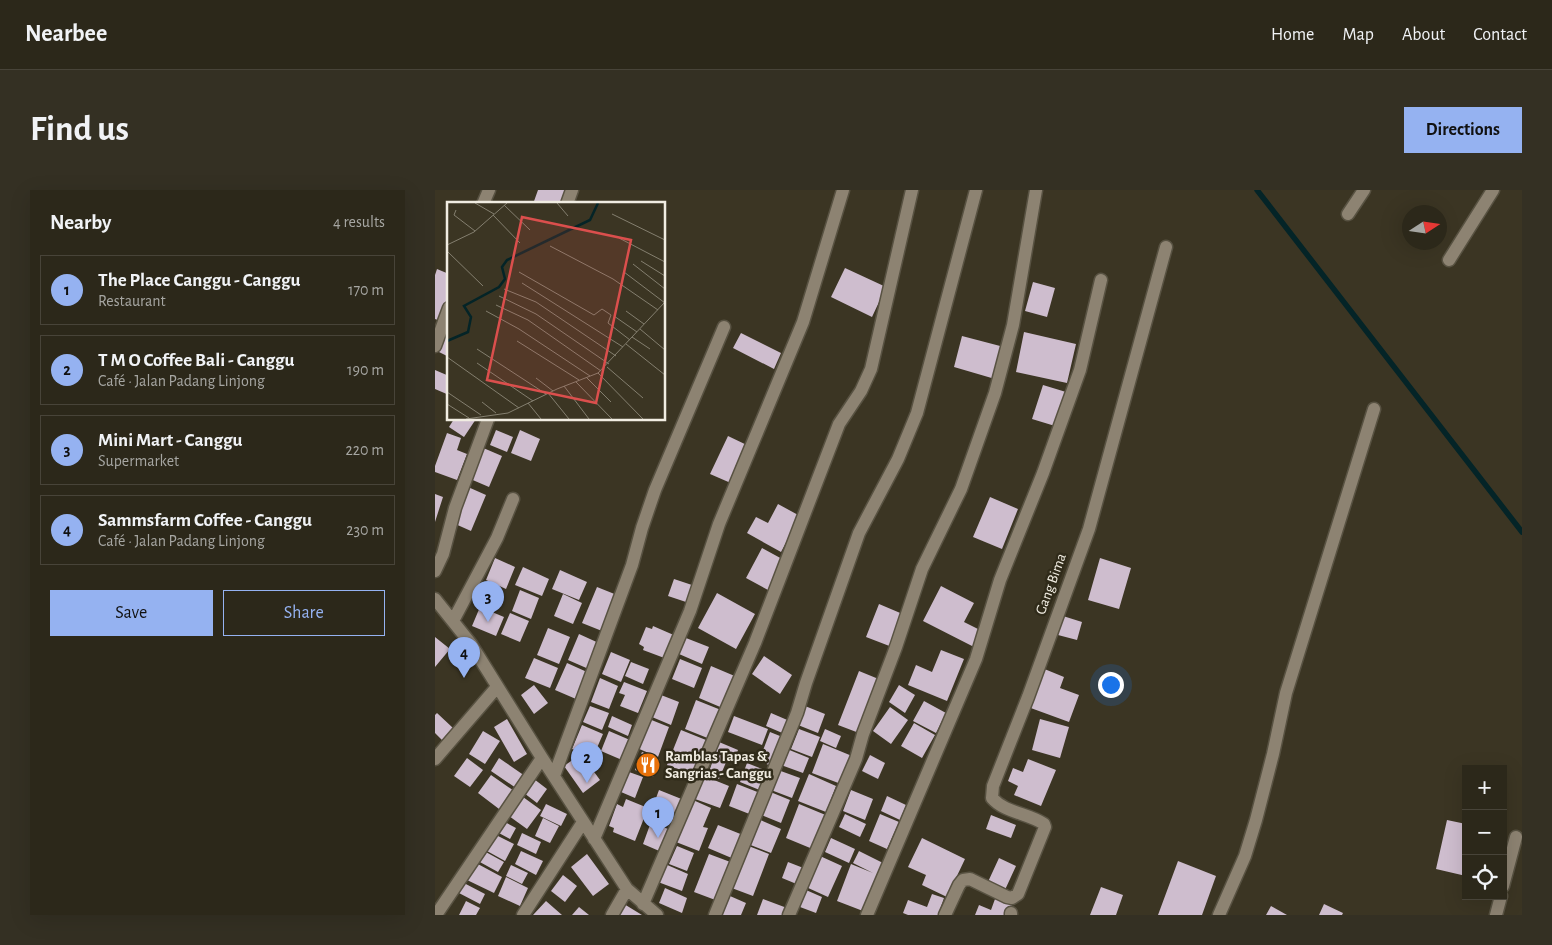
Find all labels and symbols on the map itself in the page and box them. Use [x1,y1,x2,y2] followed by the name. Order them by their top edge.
[447,202,665,420] inset map
[1402,205,1447,250] north arrow
[1033,551,1069,617] street label: Gang Bima
[472,581,504,622] pin: 3
[448,637,480,678] pin: 4
[1098,672,1124,698] your location
[571,742,603,783] pin: 2
[665,749,772,781] place label: Ramblas Tapas & Sangrias - Canggu
[635,752,661,778] restaurant icon: Ramblas Tapas & Sangrias - Canggu
[642,797,674,838] pin: 1

